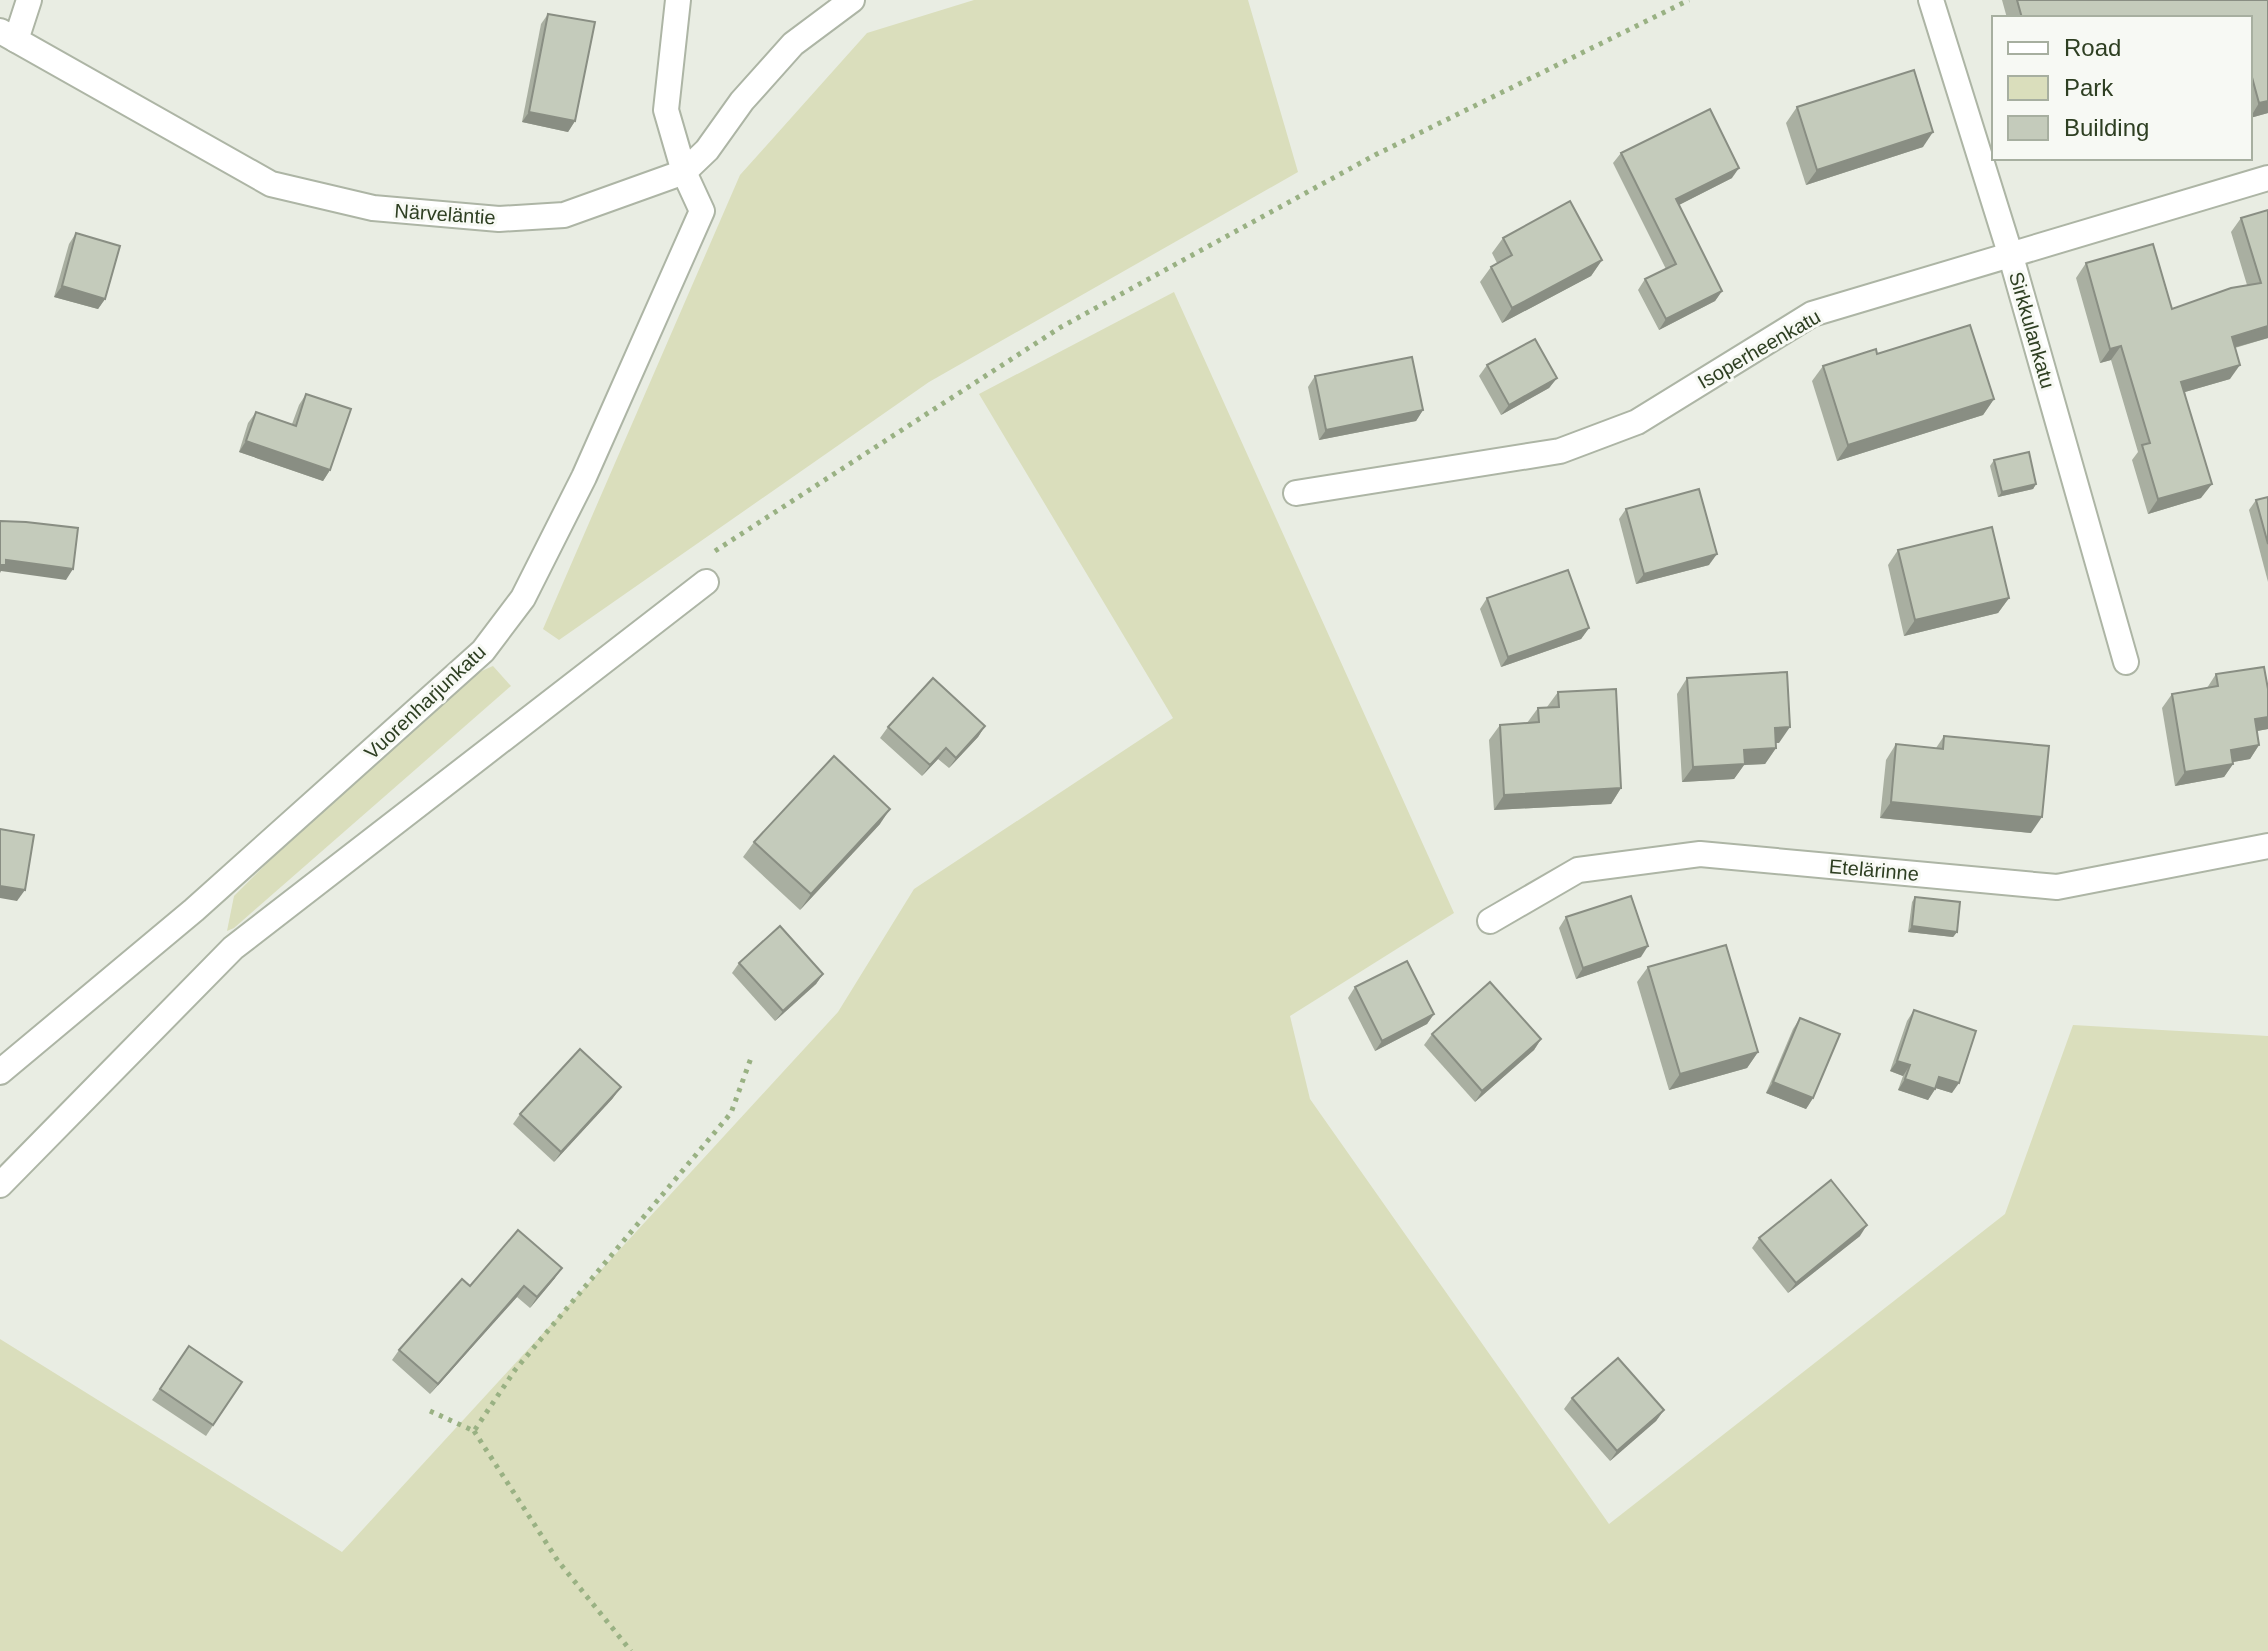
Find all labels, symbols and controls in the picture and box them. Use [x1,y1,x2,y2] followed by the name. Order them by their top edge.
[1992,16,2252,160] legend
[2064,34,2121,61] text: Road
[2064,74,2114,101] text: Park
[2064,114,2149,141] text: Building
[394,199,496,229] street label: Närveläntie
[2005,269,2059,391] street label: Sirkkulankatu
[1694,305,1824,393] street label: Isoperheenkatu
[360,640,490,764] street label: Vuorenharjunkatu
[1828,855,1920,885] street label: Etelärinne

